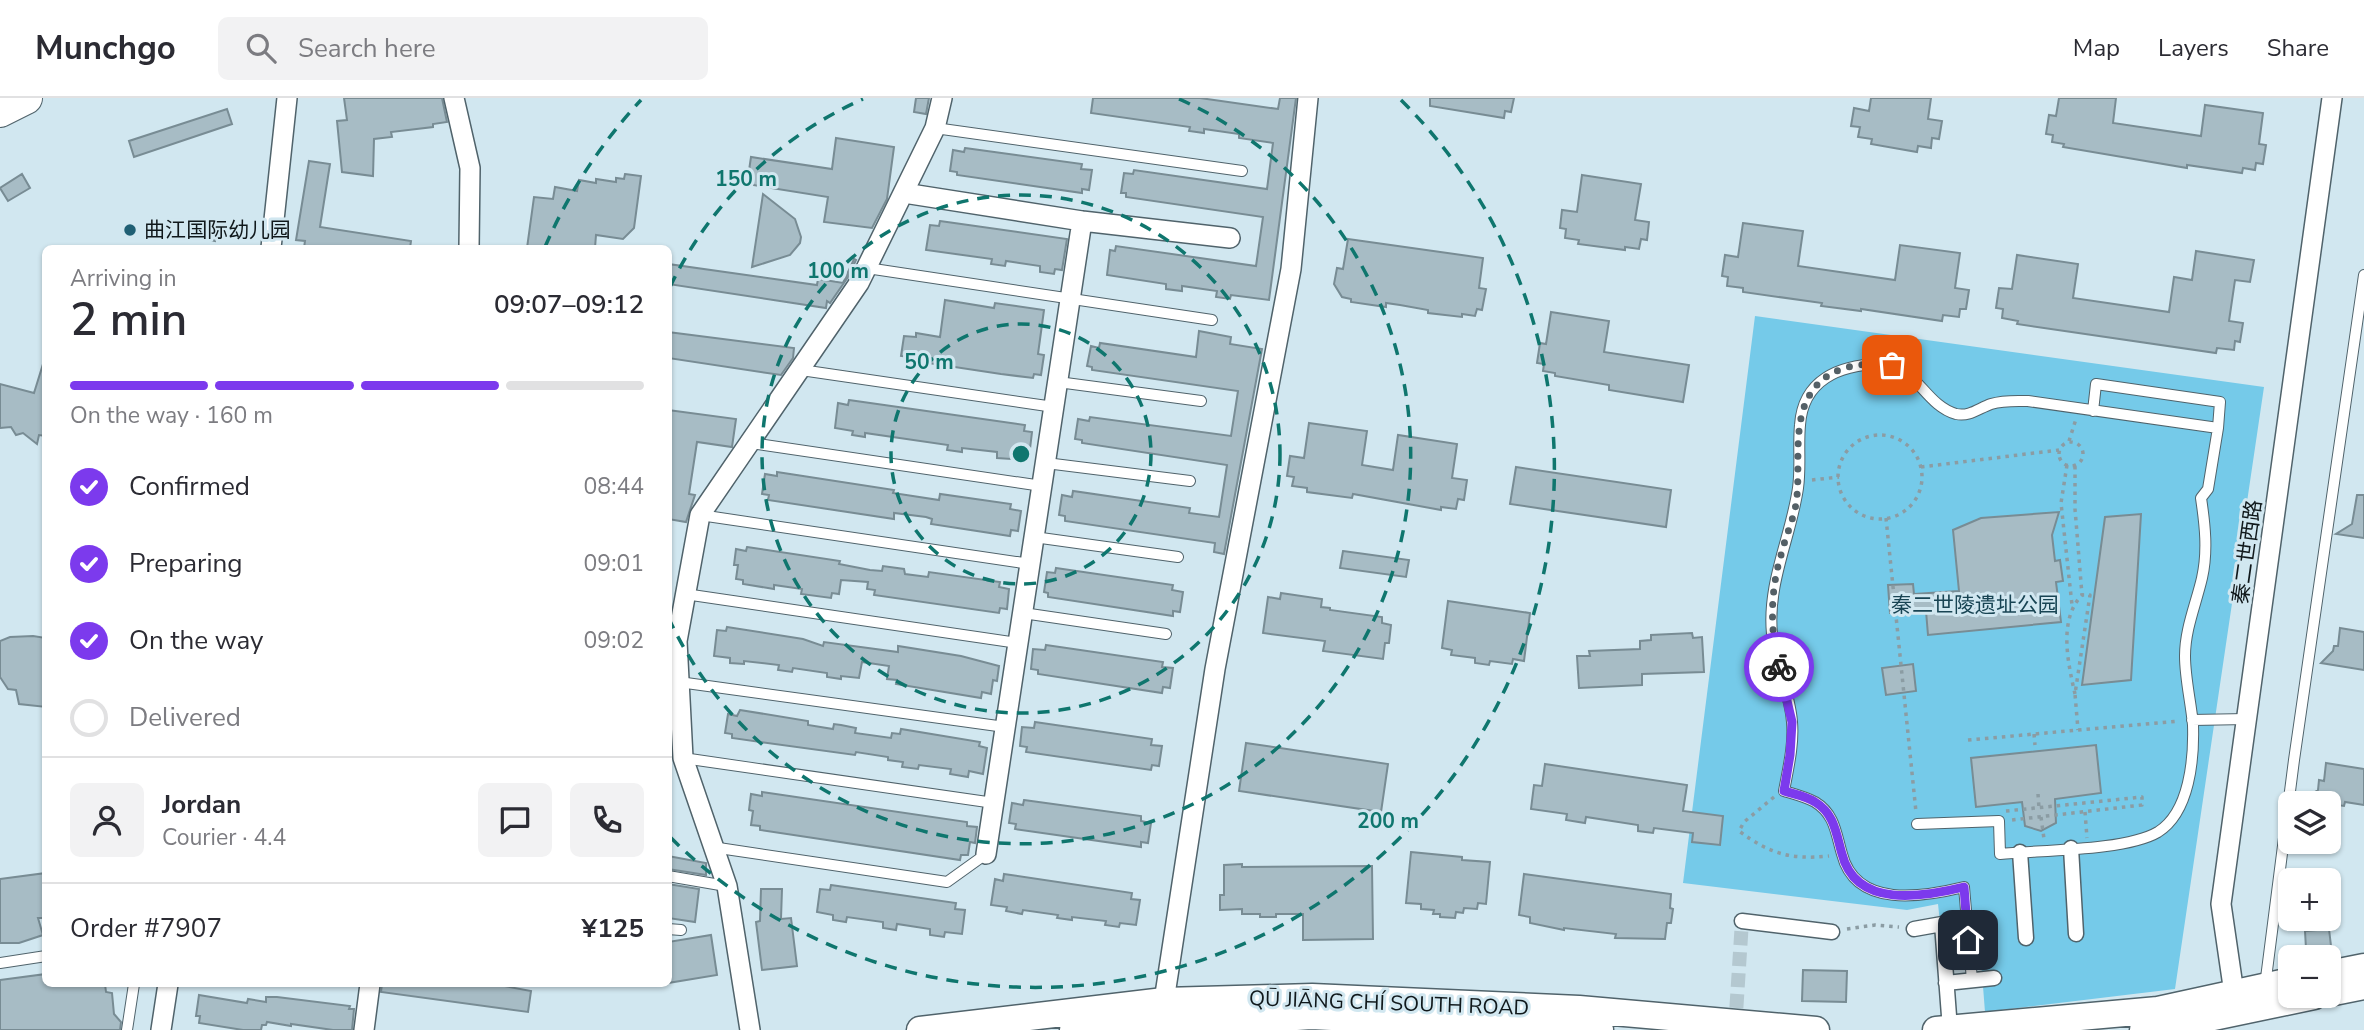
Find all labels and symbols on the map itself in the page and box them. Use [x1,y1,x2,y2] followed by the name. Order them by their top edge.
[715,165,777,193] text: 150 m
[144,216,291,244] place label: 曲江国际幼儿园
[122,222,138,238] marker: 曲江国际幼儿园
[807,257,869,285] text: 100 m
[1862,335,1922,395] pin
[904,348,954,376] text: 50 m
[1009,442,1033,466] centre of rings
[2226,498,2268,606] street label: 秦二世西路
[1891,591,2059,619] park label: 秦二世陵遗址公园
[1744,632,1814,702] courier
[1357,807,1419,835] text: 200 m
[1938,910,1998,970] pin
[1248,984,1530,1022] street label: QŪ JIĀNG CHÍ SOUTH ROAD

